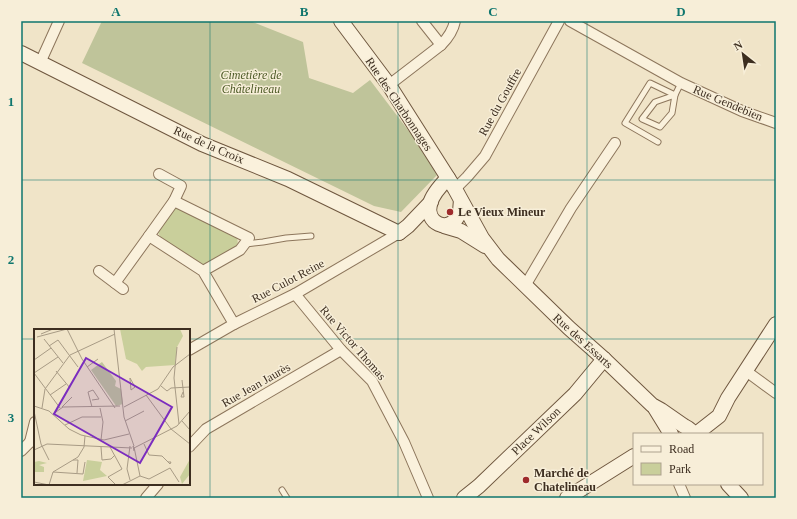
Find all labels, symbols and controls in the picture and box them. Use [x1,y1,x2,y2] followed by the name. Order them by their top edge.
[111,4,121,19] text: A
[300,4,309,19] text: B
[488,4,498,19] text: C
[676,4,686,19] text: D
[723,34,763,74] north arrow
[732,38,744,53] text: N
[362,54,436,154] street label: Rue des Charbonnages
[476,66,524,138] street label: Rue du Gouffre
[220,68,282,96] park label: Cimetière de Châtelineau
[691,82,765,124] street label: Rue Gendebien
[8,94,14,109] text: 1
[172,123,246,167] street label: Rue de la Croix
[458,205,546,219] place label: Le Vieux Mineur
[445,207,455,217] marker: Le Vieux Mineur
[8,252,14,267] text: 2
[249,256,327,306] street label: Rue Culot Reine
[317,303,389,383] street label: Rue Victor Thomas
[550,311,616,372] street label: Rue des Essarts
[34,329,190,485] inset map
[219,360,293,410] street label: Rue Jean Jaurès
[508,404,564,458] street label: Place Wilson
[8,410,15,425] text: 3
[633,433,763,485] legend
[669,442,694,456] text: Road
[669,462,691,476] text: Park
[534,466,596,494] place label: Marché de Chatelineau
[521,475,531,485] marker: Marché de Chatelineau

